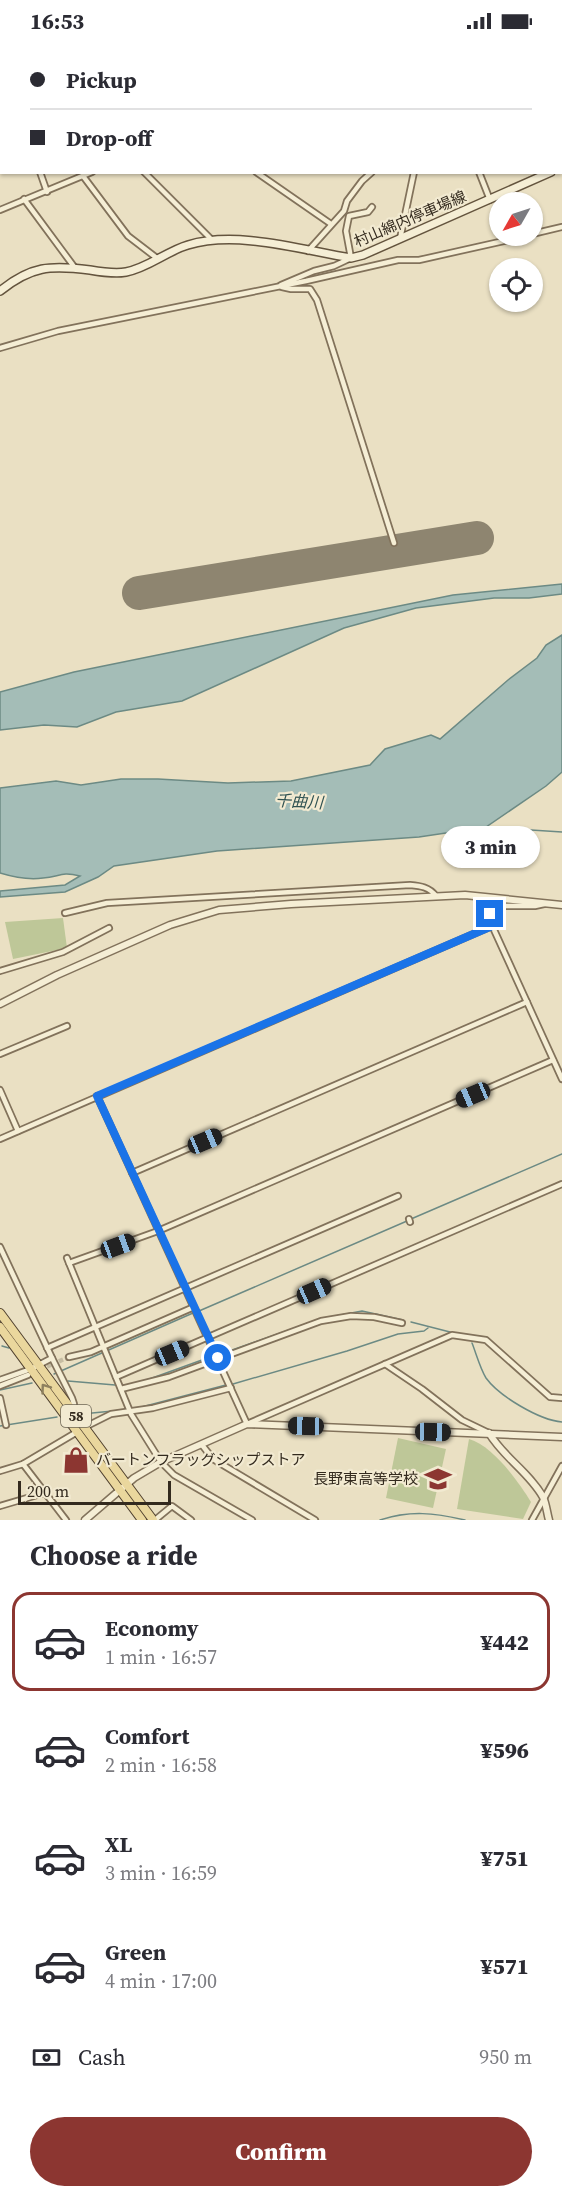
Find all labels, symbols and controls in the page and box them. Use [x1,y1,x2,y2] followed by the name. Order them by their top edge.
[30,6,84,36] text: 16:53
[66,65,137,95] text: Pickup
[66,123,152,153] text: Drop-off
[350,185,469,252] street label: 村山綿内停車場線
[489,192,543,246] north arrow
[489,192,543,312] map controls
[489,258,543,312] button: locate
[274,789,326,813] water label: 千曲川
[440,827,540,869] callout: 3 min
[464,833,517,861] text: 3 min
[476,900,503,927] route end
[453,1080,493,1110] car
[185,1126,225,1156] car
[98,1231,138,1261] car
[294,1275,334,1307] car
[152,1338,192,1368] car
[204,1344,231,1371] route start
[41,1384,52,1395] one-way arrow
[61,1405,91,1427] road number: 58
[288,1417,324,1435] car
[415,1423,451,1441] car
[61,1445,91,1475] shop icon: バートンフラッグシップストア
[96,1449,306,1470] place label: バートンフラッグシップストア
[423,1464,453,1494] school or university icon: 長野東高等学校
[313,1468,418,1489] place label: 長野東高等学校
[18,1478,171,1506] scale bar
[27,1480,69,1502] text: 200 m
[30,1537,198,1574] text: Choose a ride
[105,1613,199,1643] text: Economy
[33,1615,87,1669] icon: car
[481,1627,529,1657] text: ¥442
[105,1643,217,1671] text: 1 min · 16:57
[105,1721,189,1751] text: Comfort
[33,1723,87,1777] icon: car
[481,1735,529,1765] text: ¥596
[105,1751,217,1779] text: 2 min · 16:58
[105,1829,132,1859] text: XL
[33,1831,87,1885] icon: car
[481,1843,529,1873] text: ¥751
[105,1859,217,1887] text: 3 min · 16:59
[105,1937,166,1967] text: Green
[33,1939,87,1993] icon: car
[481,1951,529,1981] text: ¥571
[105,1967,217,1995] text: 4 min · 17:00
[30,2041,63,2074] icon: cash
[78,2042,126,2072] text: Cash
[479,2043,532,2071] text: 950 m
[30,2117,532,2186] button: Confirm

